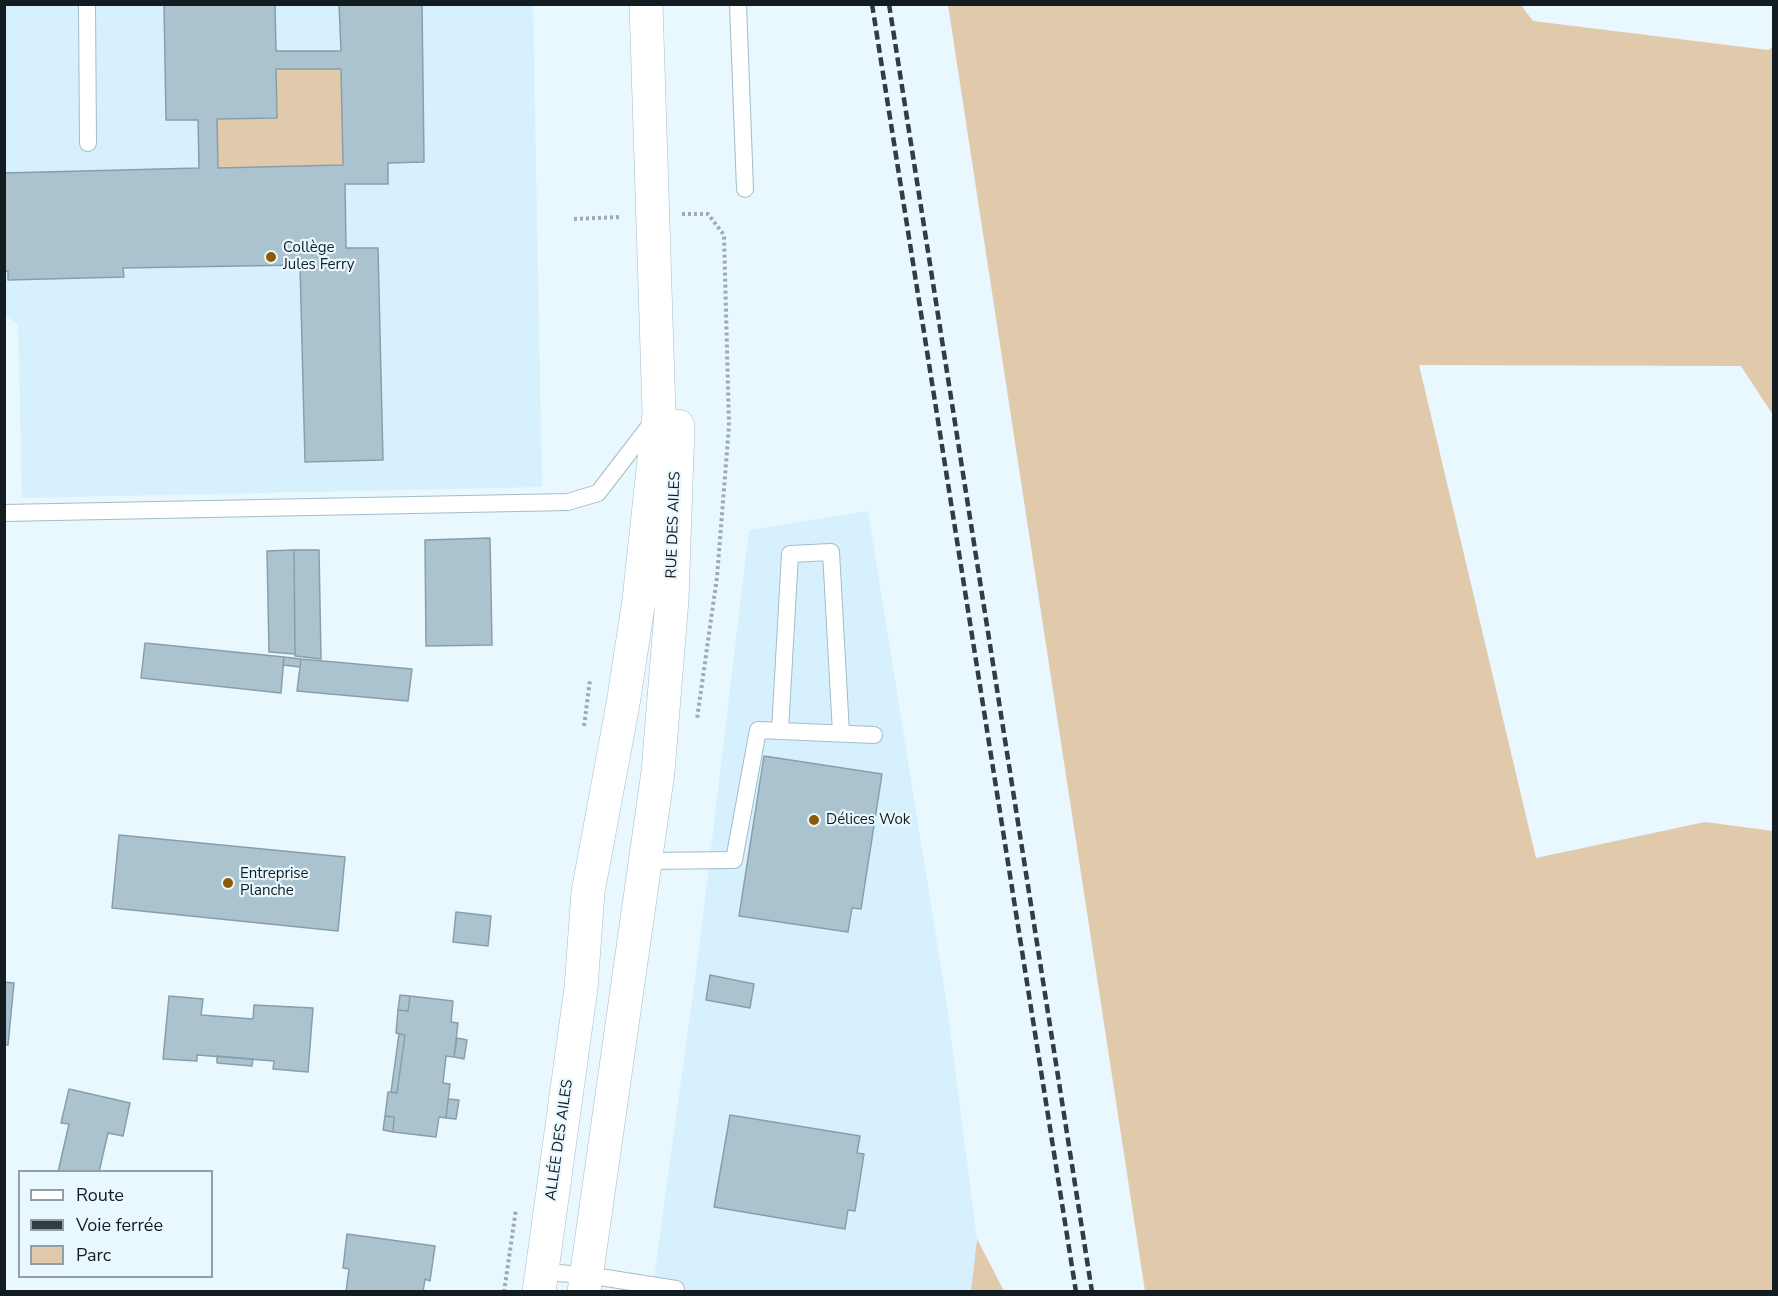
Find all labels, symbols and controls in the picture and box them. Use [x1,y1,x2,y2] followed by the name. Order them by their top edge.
[283,239,355,274] place label: Collège Jules Ferry
[264,250,278,264] marker: Collège Jules Ferry
[663,471,685,579] street label: RUE DES AILES
[826,811,910,829] place label: Délices Wok
[807,813,821,827] marker: Délices Wok
[240,865,309,900] place label: Entreprise Planche
[221,876,235,890] marker: Entreprise Planche
[543,1078,577,1202] street label: ALLÉE DES AILES
[18,1170,213,1278] legend
[76,1183,124,1207] text: Route
[76,1213,163,1237] text: Voie ferrée
[76,1243,111,1267] text: Parc

